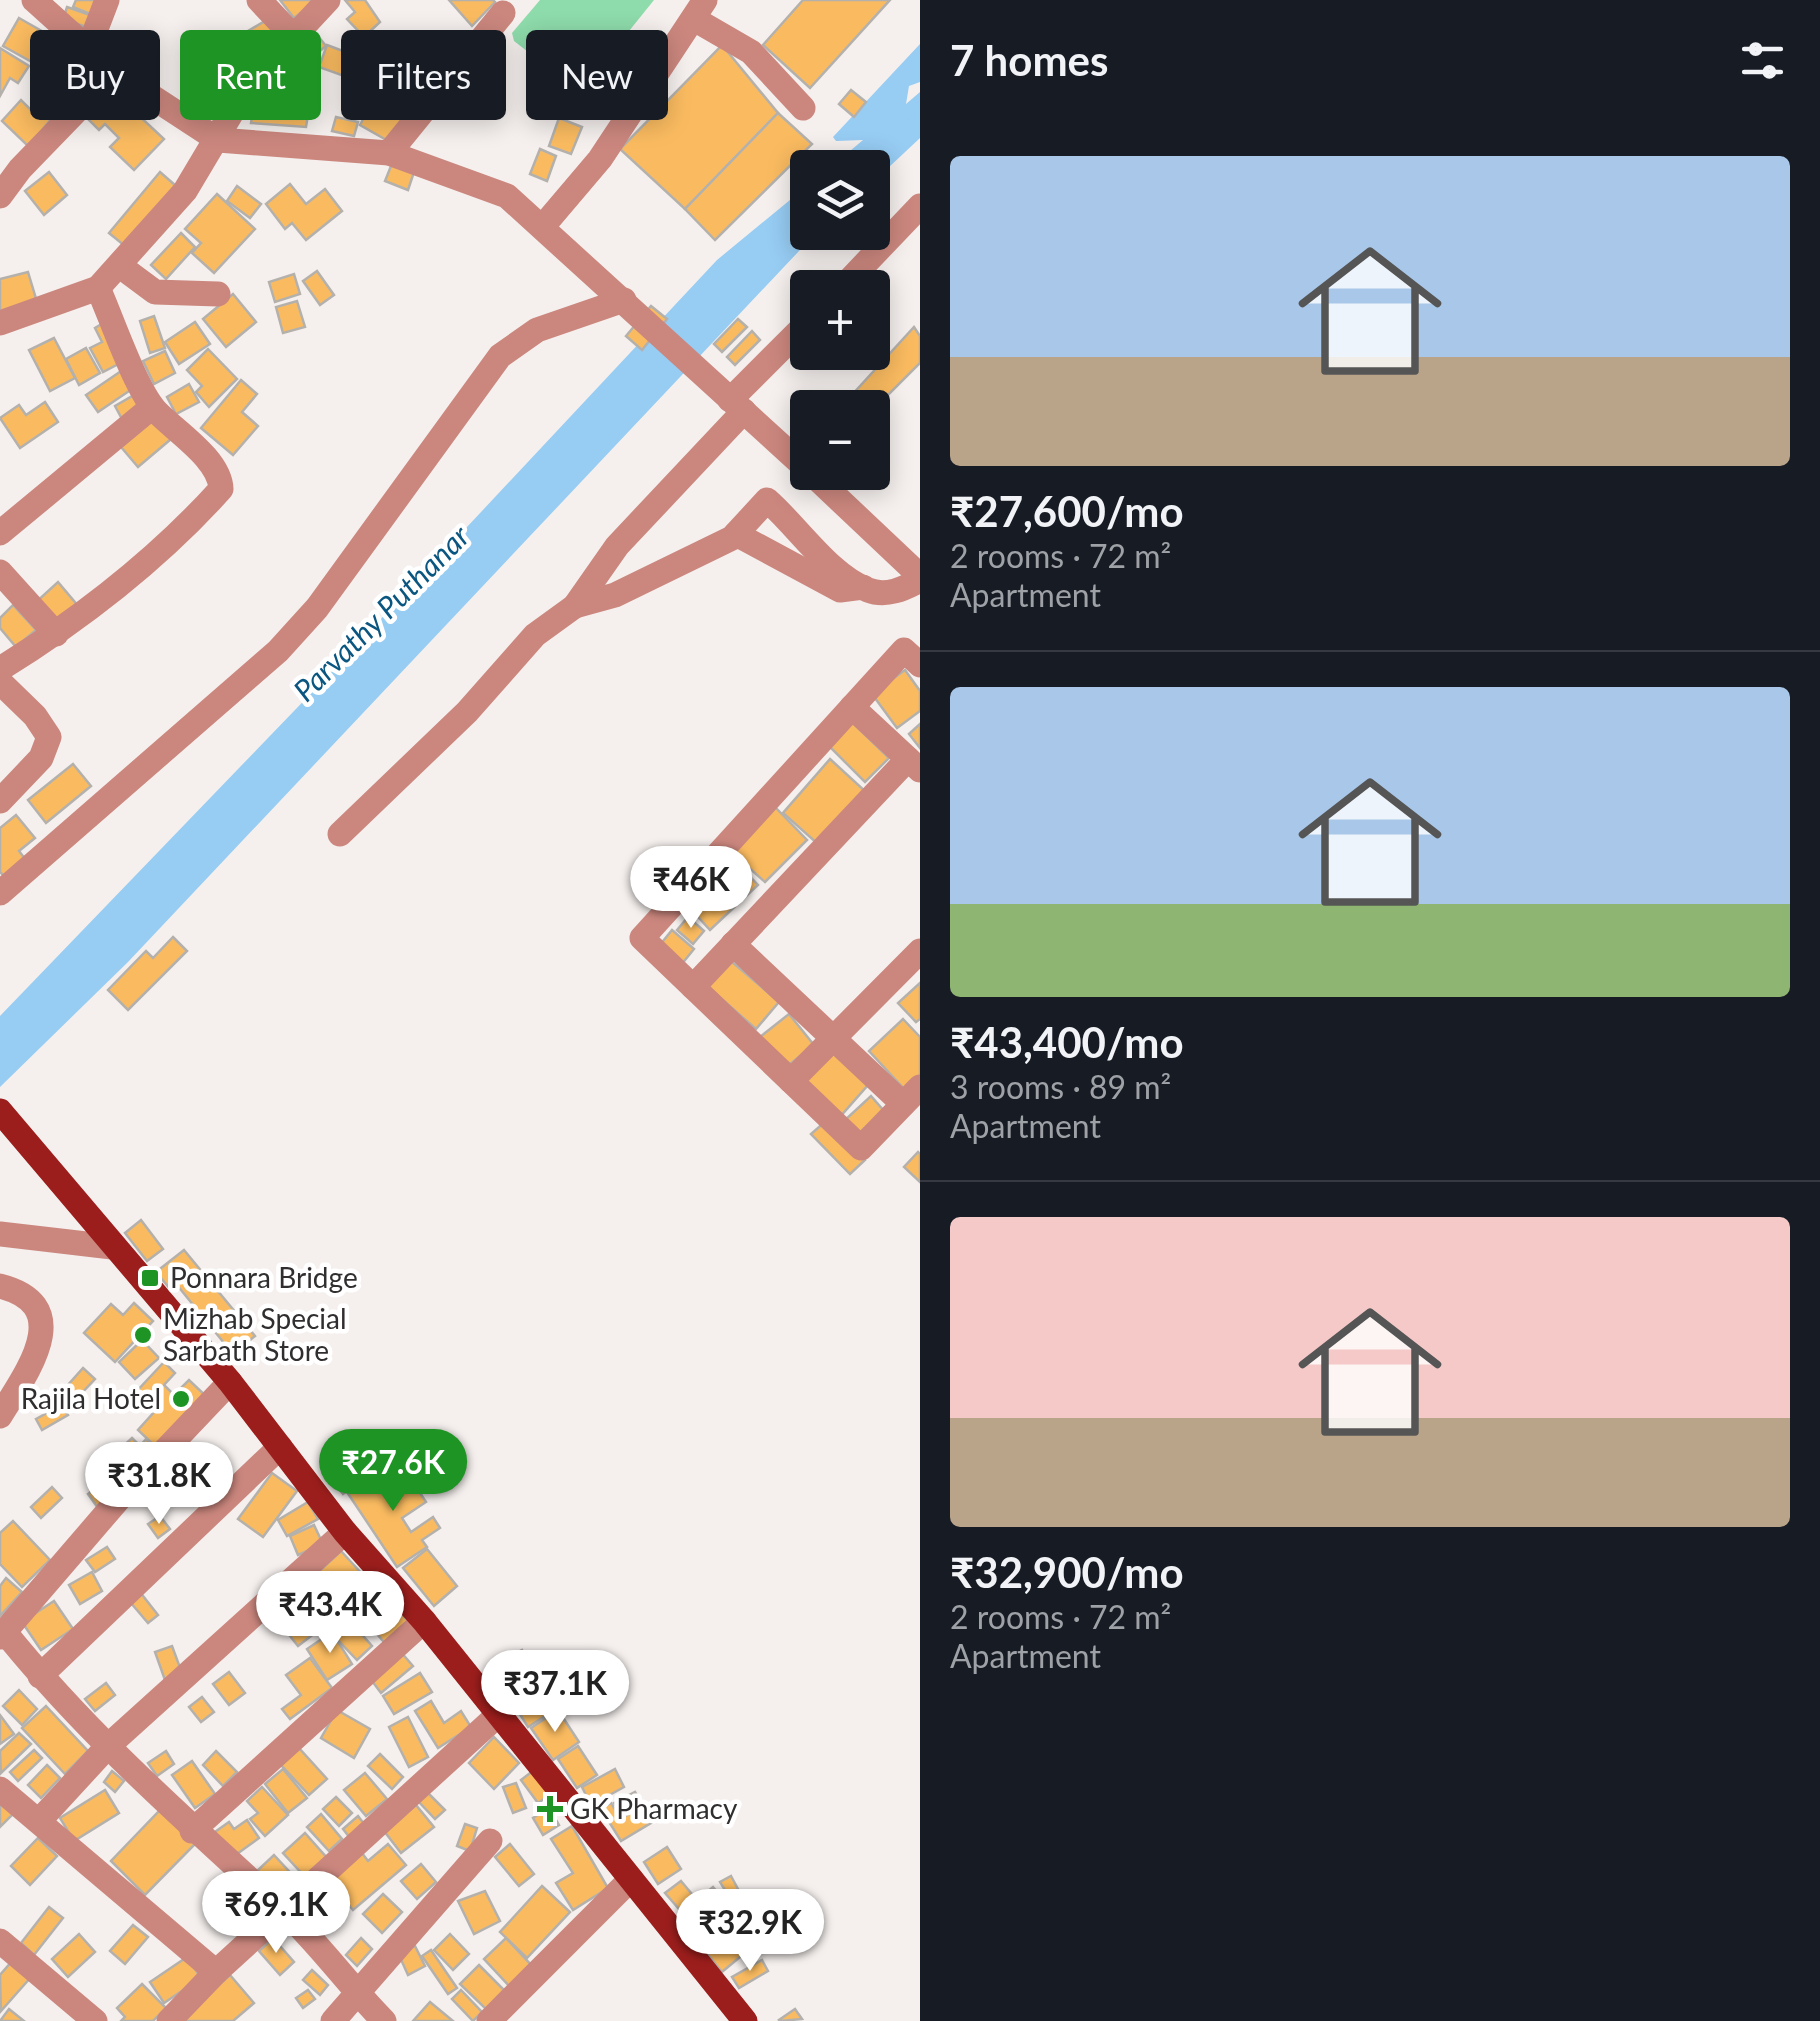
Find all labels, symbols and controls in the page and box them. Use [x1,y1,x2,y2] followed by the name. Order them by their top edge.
[30,30,160,120] chip: Buy
[180,30,321,120] chip: Rent
[341,30,506,120] chip: Filters
[526,30,668,120] chip: New
[1735,33,1790,88] icon: filters
[950,35,1108,85] text: 7 homes
[790,150,890,490] map controls
[790,150,890,250] button: layers
[1280,221,1460,401] icon: home
[790,270,890,370] button: +
[790,390,890,490] button: −
[950,486,1184,536] text: ₹27,600/mo
[285,517,476,708] water label: Parvathy Puthanar
[950,536,1171,575] text: 2 rooms · 72 m²
[950,575,1101,614] text: Apartment
[1280,752,1460,932] icon: home
[632,846,750,931] pin: ₹46K
[652,859,730,898] text: ₹46K
[950,1017,1184,1067] text: ₹43,400/mo
[950,1067,1171,1106] text: 3 rooms · 89 m²
[950,1106,1101,1145] text: Apartment
[170,1260,358,1294] place label: Ponnara Bridge
[139,1267,161,1289] marker: Ponnara Bridge
[1280,1282,1460,1462] icon: home
[163,1301,347,1367] place label: Mizhab Special Sarbath Store
[132,1324,154,1346] marker: Mizhab Special Sarbath Store
[21,1381,161,1415] place label: Rajila Hotel
[170,1388,192,1410] marker: Rajila Hotel
[312,1429,474,1514] pin: ₹27.6K
[78,1442,240,1527] pin: ₹31.8K
[341,1442,445,1481] text: ₹27.6K
[107,1455,211,1494] text: ₹31.8K
[950,1547,1184,1597] text: ₹32,900/mo
[249,1571,411,1656] pin: ₹43.4K
[278,1584,382,1623] text: ₹43.4K
[950,1597,1171,1636] text: 2 rooms · 72 m²
[950,1636,1101,1675] text: Apartment
[474,1650,636,1735] pin: ₹37.1K
[503,1663,607,1702] text: ₹37.1K
[570,1791,738,1825] place label: GK Pharmacy
[539,1798,561,1820] marker: GK Pharmacy
[195,1871,357,1956] pin: ₹69.1K
[224,1884,328,1923] text: ₹69.1K
[669,1889,831,1974] pin: ₹32.9K
[698,1902,802,1941] text: ₹32.9K

